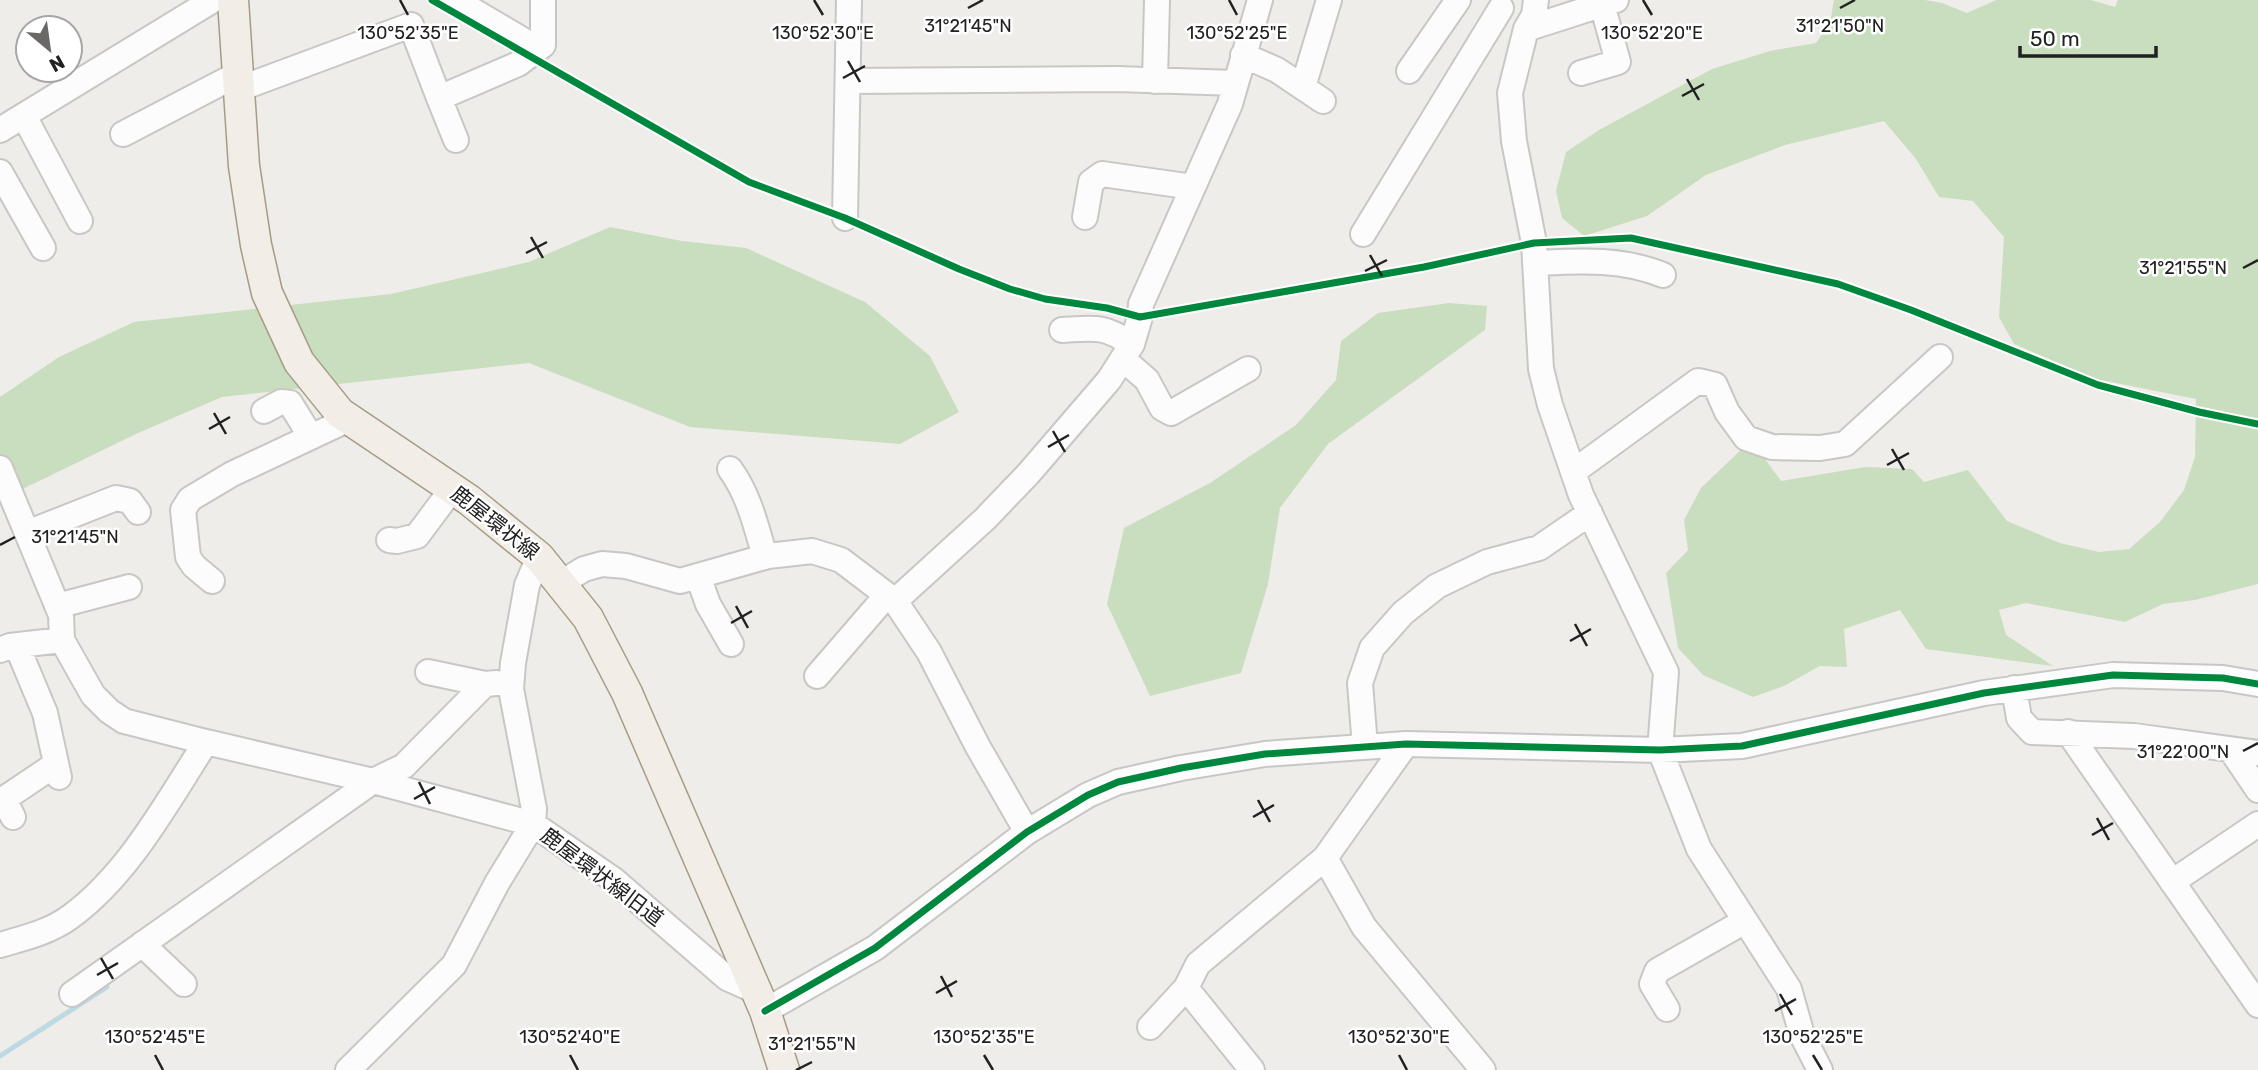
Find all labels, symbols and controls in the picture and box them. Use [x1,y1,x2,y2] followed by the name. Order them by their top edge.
[14,14,84,84] north arrow
[2020,14,2156,58] scale bar
[924,15,1012,37] text: 31°21'45"N
[1796,15,1884,37] text: 31°21'50"N
[357,22,459,44] text: 130°52'35"E
[772,22,874,44] text: 130°52'30"E
[1186,22,1288,44] text: 130°52'25"E
[1601,22,1703,44] text: 130°52'20"E
[2030,26,2080,51] text: 50 m
[45,50,69,77] text: N
[2139,257,2227,279] text: 31°21'55"N
[446,480,544,565] street label: 鹿屋環状線
[31,526,119,548] text: 31°21'45"N
[2137,741,2229,763] text: 31°22'00"N
[536,822,669,931] street label: 鹿屋環状線旧道
[105,1026,205,1048] text: 130°52'45"E
[519,1026,621,1048] text: 130°52'40"E
[933,1026,1035,1048] text: 130°52'35"E
[1348,1026,1450,1048] text: 130°52'30"E
[1762,1026,1864,1048] text: 130°52'25"E
[768,1033,856,1055] text: 31°21'55"N

